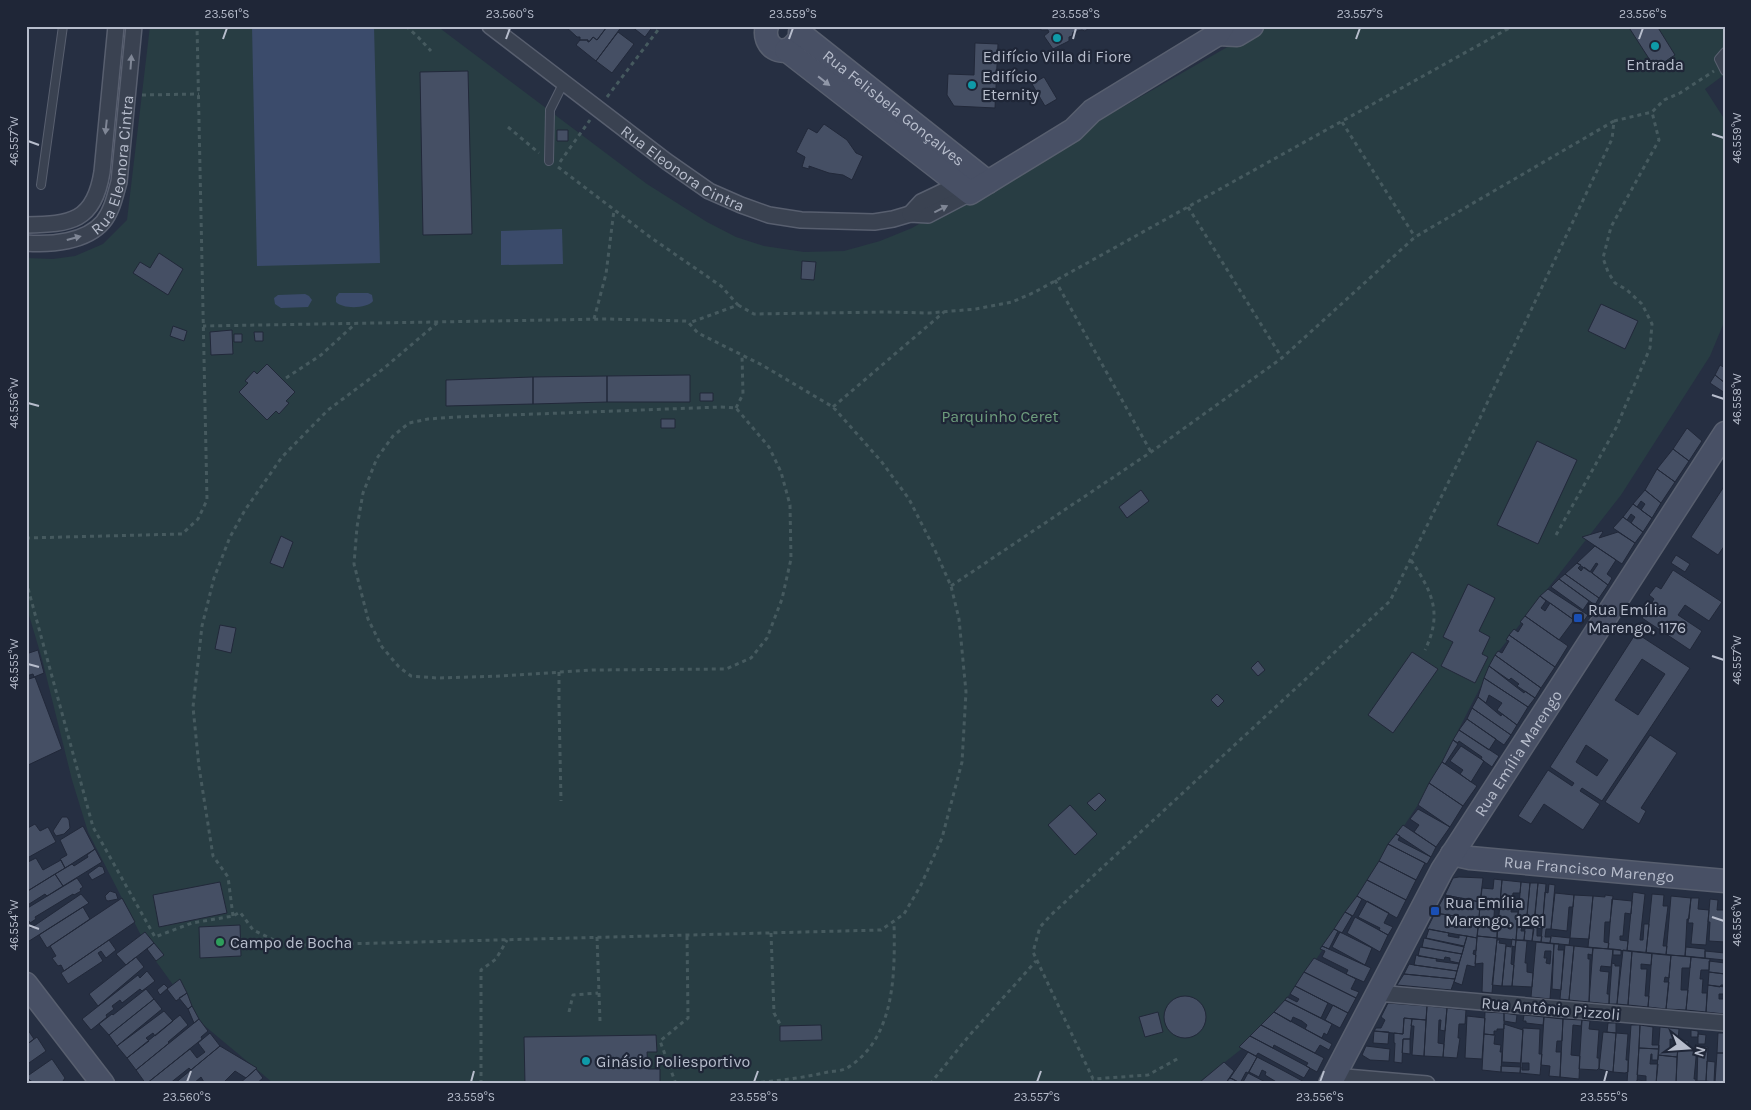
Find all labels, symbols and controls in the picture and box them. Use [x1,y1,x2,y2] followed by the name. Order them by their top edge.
[204,7,250,21] text: 23.561°S
[486,7,534,21] text: 23.560°S
[769,7,817,21] text: 23.559°S
[1052,7,1100,21] text: 23.558°S
[1337,7,1383,21] text: 23.557°S
[1619,7,1667,21] text: 23.556°S
[1051,32,1063,44] marker: Edifício Villa di Fiore
[1649,40,1661,52] marker: Entrada
[819,46,969,170] street label: Rua Felisbela Gonçalves
[983,47,1131,66] place label: Edifício Villa di Fiore
[127,53,135,69] one-way arrow
[1626,55,1684,74] place label: Entrada
[982,67,1039,104] place label: Edifício Eternity
[817,76,830,87] one-way arrow
[966,79,978,91] marker: Edifício Eternity
[87,94,137,239] street label: Rua Eleonora Cintra
[1730,112,1744,164] text: 46.559°W
[7,116,21,166] text: 46.557°W
[102,119,110,135] one-way arrow
[617,121,747,215] street label: Rua Eleonora Cintra
[934,205,948,213] one-way arrow
[67,234,82,242] one-way arrow
[1730,373,1744,425] text: 46.558°W
[7,377,21,428] text: 46.556°W
[941,407,1059,426] park label: Parquinho Ceret
[1588,600,1686,637] place label: Rua Emília Marengo, 1176
[1572,612,1584,624] marker: Rua Emília Marengo, 1176
[1730,635,1744,685] text: 46.557°W
[7,638,21,689] text: 46.555°W
[1470,687,1566,820] street label: Rua Emília Marengo
[1503,852,1675,886] street label: Rua Francisco Marengo
[1445,893,1545,930] place label: Rua Emília Marengo, 1261
[1730,895,1744,946] text: 46.556°W
[7,899,21,950] text: 46.554°W
[1429,905,1441,917] marker: Rua Emília Marengo, 1261
[230,933,352,952] place label: Campo de Bocha
[214,936,226,948] marker: Campo de Bocha
[1481,993,1621,1024] street label: Rua Antônio Pizzoli
[1664,1022,1714,1072] north arrow
[1690,1044,1710,1059] text: N
[596,1052,750,1071] place label: Ginásio Poliesportivo
[580,1055,592,1067] marker: Ginásio Poliesportivo
[163,1090,211,1104] text: 23.560°S
[447,1090,495,1104] text: 23.559°S
[730,1090,778,1104] text: 23.558°S
[1014,1090,1060,1104] text: 23.557°S
[1296,1090,1344,1104] text: 23.556°S
[1580,1090,1628,1104] text: 23.555°S

